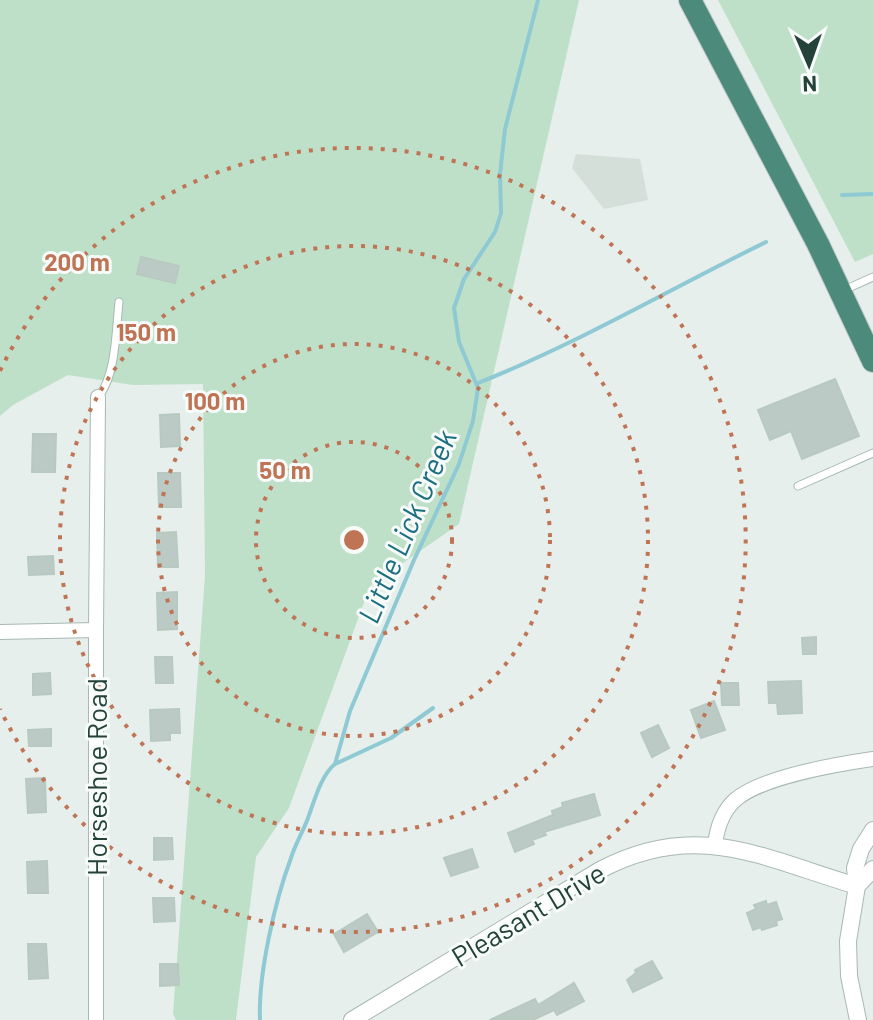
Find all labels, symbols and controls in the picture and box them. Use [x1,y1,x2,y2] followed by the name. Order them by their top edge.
[769,24,849,104] north arrow
[802,72,818,98] text: N
[44,247,110,276] text: 200 m
[116,317,176,346] text: 150 m
[185,386,245,415] text: 100 m
[349,424,463,628] water label: Little Lick Creek
[259,455,311,484] text: 50 m
[340,526,368,554] centre of rings
[79,678,113,876] street label: Horseshoe Road
[445,855,611,973] street label: Pleasant Drive

